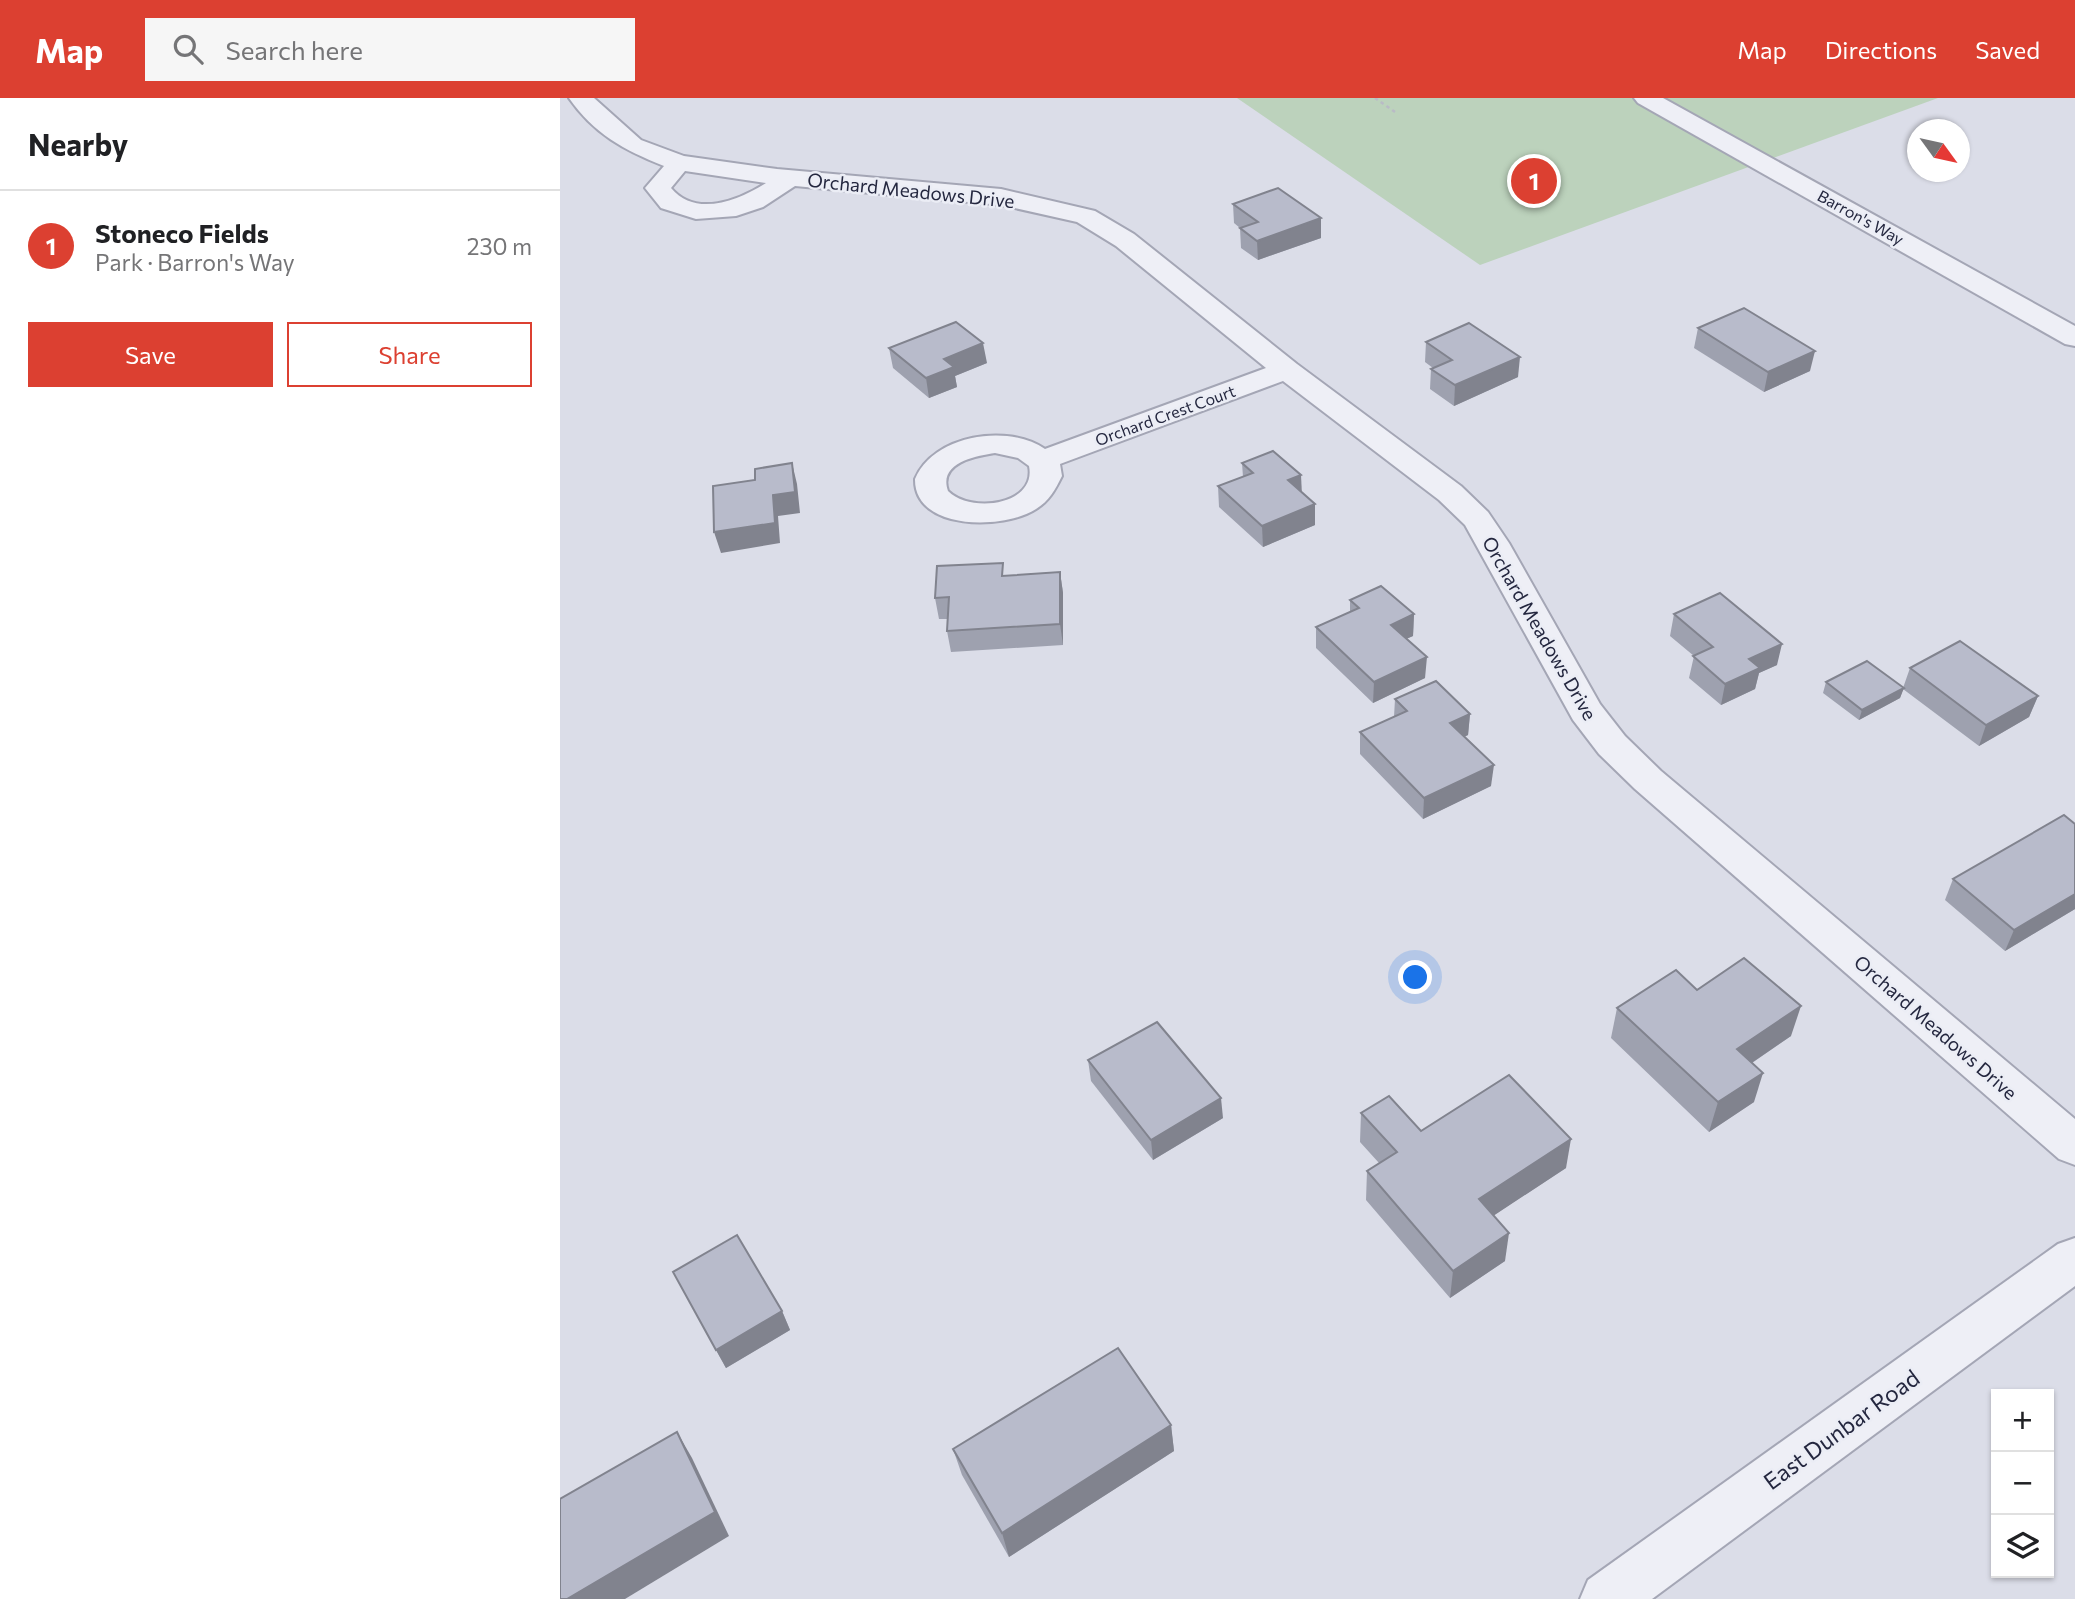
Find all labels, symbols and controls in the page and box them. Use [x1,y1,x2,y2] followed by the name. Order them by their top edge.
[145,18,635,81] search box
[35,29,103,70] text: Map
[169,30,207,68] icon: search
[225,34,363,65] text: Search here
[1737,35,1787,64] text: Map
[1825,35,1937,64] text: Directions
[1975,35,2040,64] text: Saved
[1907,119,1970,182] north arrow
[28,125,128,162] text: Nearby
[1511,155,1557,207] pin: 1
[806,168,1016,212] street label: Orchard Meadows Drive
[1815,186,1907,248] street label: Barron's Way
[95,217,269,248] text: Stoneco Fields
[46,232,56,260] text: 1
[467,232,532,260] text: 230 m
[95,248,295,276] text: Park · Barron's Way
[28,322,273,387] button: Save
[287,322,532,387] button: Share
[1092,381,1238,449] street label: Orchard Crest Court
[1478,532,1602,724] street label: Orchard Meadows Drive
[1850,950,2022,1104] street label: Orchard Meadows Drive
[1398,960,1432,994] your location
[1758,1363,1924,1495] street label: East Dunbar Road
[1991,1389,2054,1578] map controls
[1991,1389,2054,1452] button: +
[1991,1452,2054,1515] button: −
[1991,1515,2054,1578] button: layers

